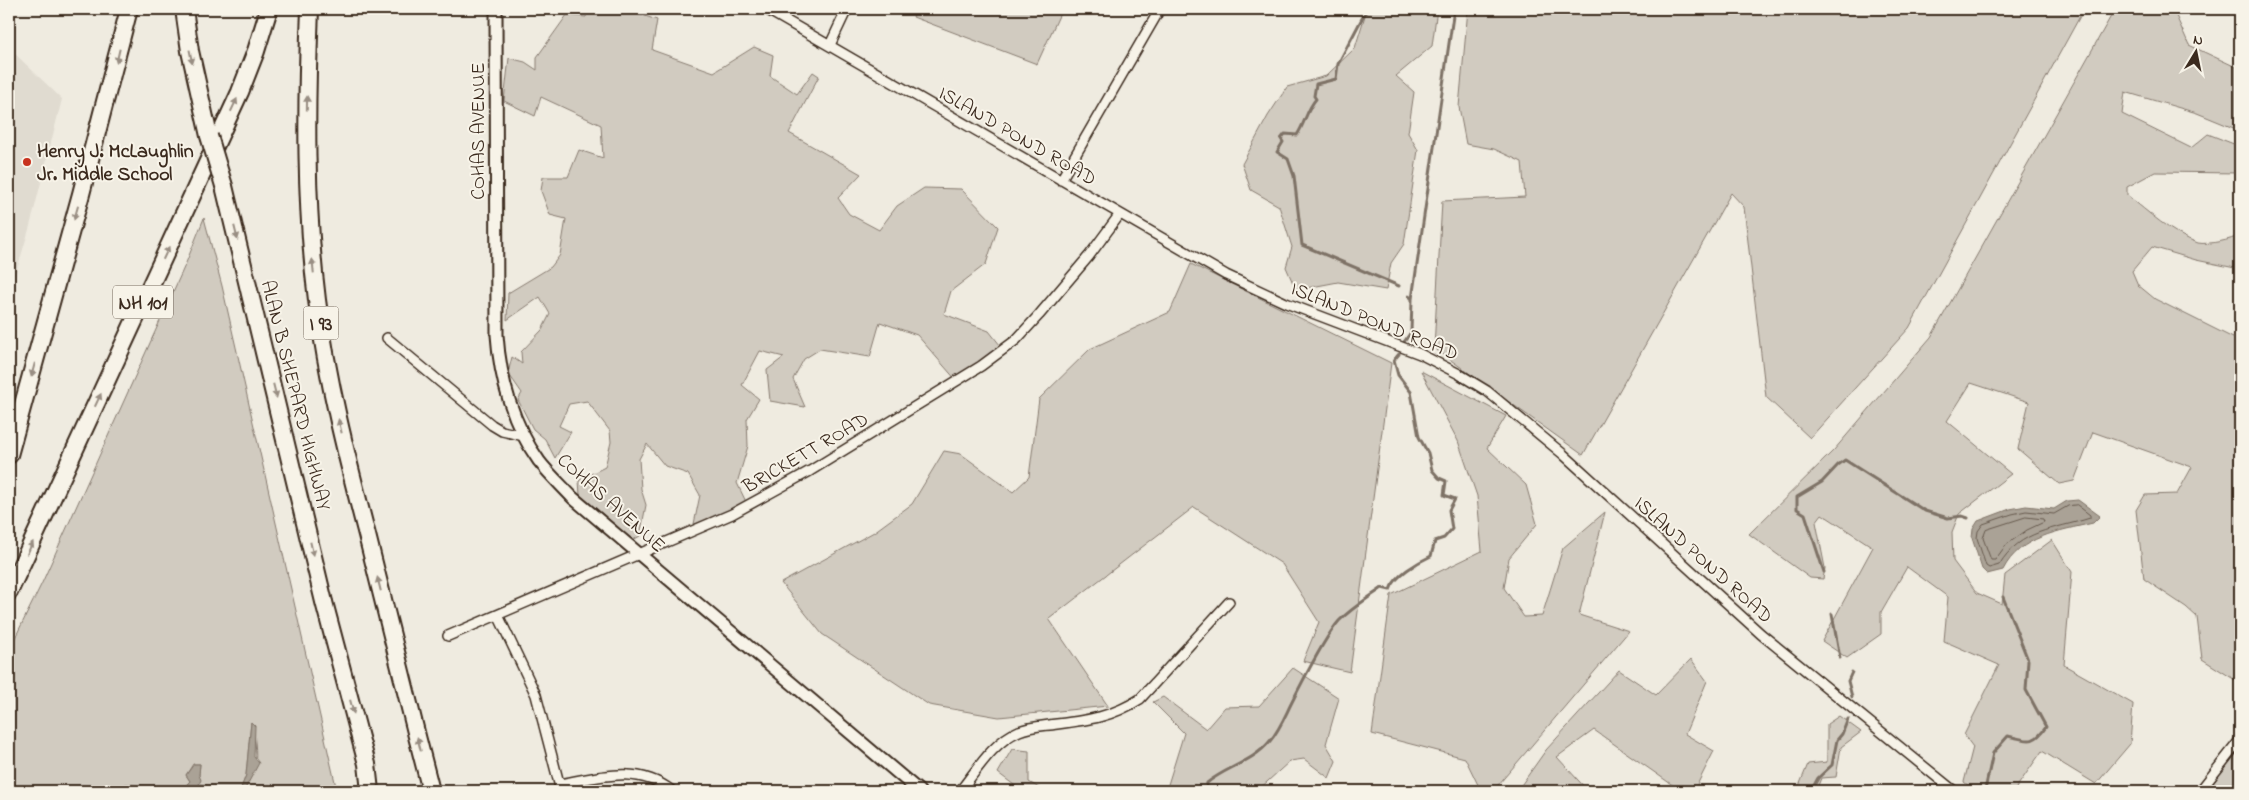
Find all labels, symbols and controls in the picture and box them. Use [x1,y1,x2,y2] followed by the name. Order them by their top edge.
[2172,28,2222,78] north arrow
[2192,30,2204,52] text: N
[114,49,122,64] one-way arrow
[187,49,195,64] one-way arrow
[465,62,494,200] street label: COHAS AVENUE
[932,80,1101,194] street label: ISLAND POND ROAD
[304,95,312,111] one-way arrow
[230,98,238,112] one-way arrow
[37,138,194,190] place label: Henry J. McLaughlin Jr. Middle School
[21,156,33,168] marker: Henry J. McLaughlin Jr. Middle School
[72,206,80,221] one-way arrow
[232,226,240,241] one-way arrow
[162,246,170,260] one-way arrow
[309,257,317,273] one-way arrow
[1286,275,1462,369] street label: ISLAND POND ROAD
[252,277,337,514] street label: ALAN B SHEPARD HIGHWAY
[113,286,173,318] road number: NH 101
[304,306,338,339] road number: I 93
[28,362,36,377] one-way arrow
[271,384,279,399] one-way arrow
[94,393,102,407] one-way arrow
[737,406,875,503] street label: BRICKETT ROAD
[336,418,344,433] one-way arrow
[550,447,671,561] street label: COHAS AVENUE
[1626,490,1778,631] street label: ISLAND POND ROAD
[26,541,34,555] one-way arrow
[308,542,316,557] one-way arrow
[375,576,383,591] one-way arrow
[348,699,356,714] one-way arrow
[415,736,423,752] one-way arrow

